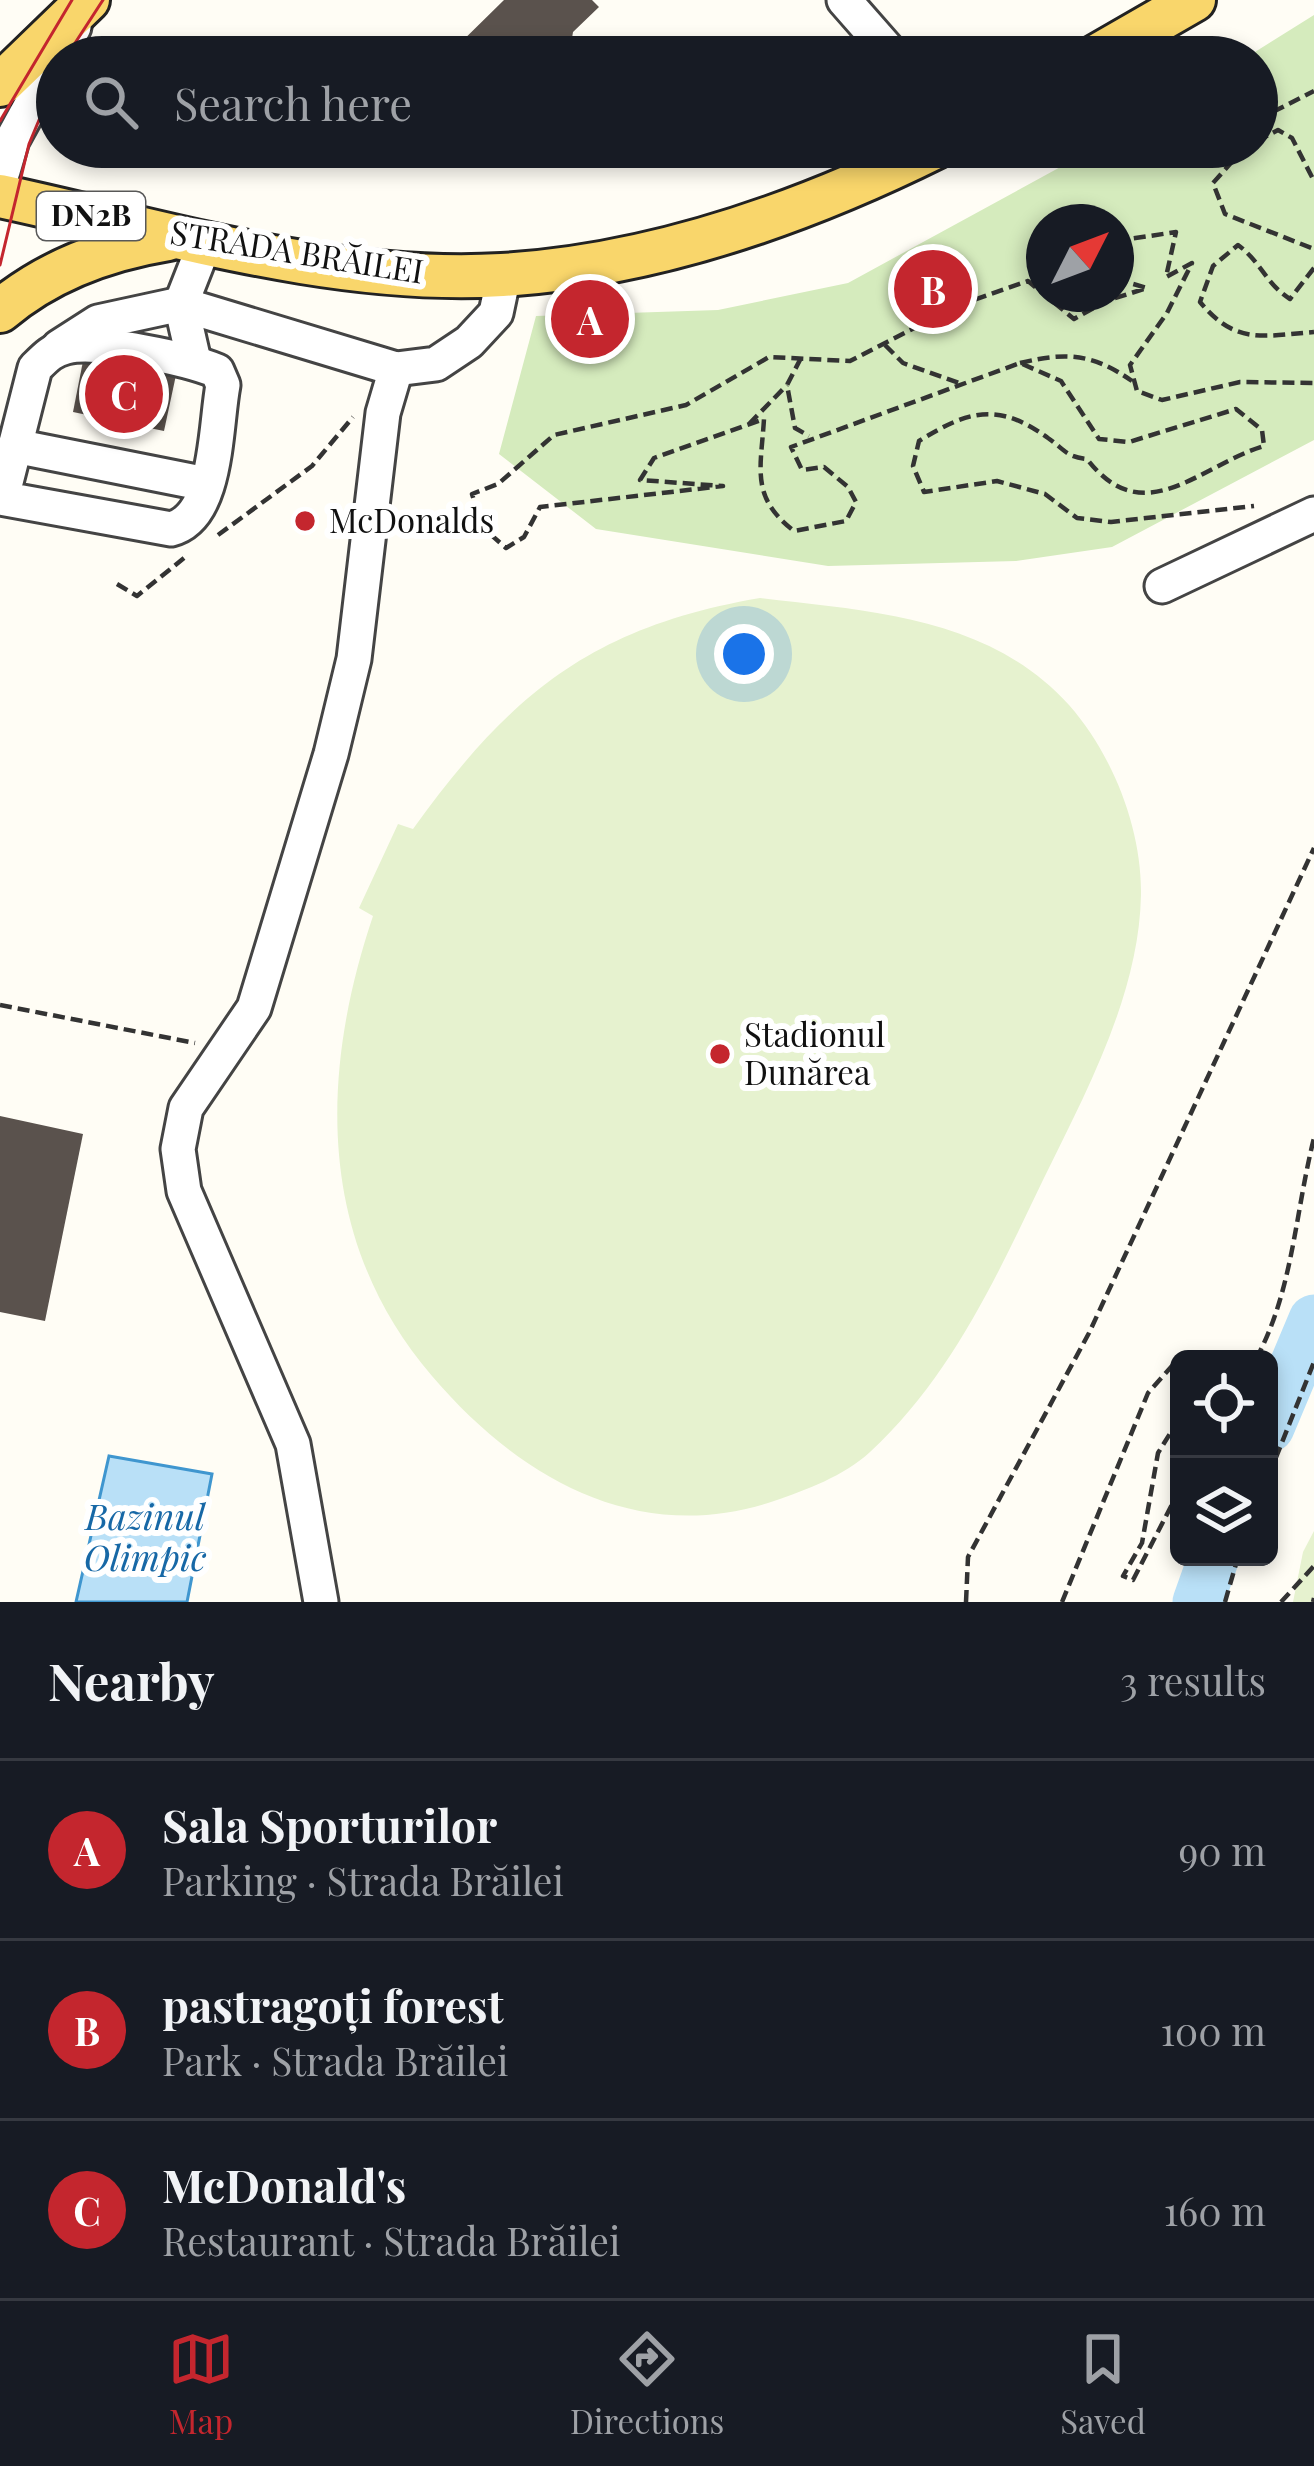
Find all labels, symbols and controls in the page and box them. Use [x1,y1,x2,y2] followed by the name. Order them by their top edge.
[36,36,1278,168] search box
[78,69,144,135] icon: search
[174,72,412,132] text: Search here
[37,192,145,240] road number: DN2B
[1026,204,1134,312] north arrow
[168,208,427,292] street label: STRADA BRĂILEI
[894,244,972,334] pin: B
[551,274,629,364] pin: A
[85,349,163,439] pin: C
[329,497,494,541] place label: McDonalds
[292,508,318,534] marker: McDonalds
[714,624,774,684] your location
[744,1011,885,1093] place label: Stadionul Dunărea
[707,1041,733,1067] marker: Stadionul Dunărea
[1170,1350,1278,1566] map controls
[1170,1350,1278,1458] button: locate
[1170,1458,1278,1566] button: layers
[83,1491,207,1580] water label: Bazinul Olimpic
[48,1646,214,1714] text: Nearby
[1120,1654,1266,1706] text: 3 results
[162,1794,497,1854] text: Sala Sporturilor
[74,1824,100,1876] text: A
[1178,1824,1266,1876] text: 90 m
[162,1854,564,1906] text: Parking · Strada Brăilei
[162,1974,504,2034] text: pastragoți forest
[74,2004,100,2056] text: B
[1160,2004,1266,2056] text: 100 m
[162,2034,508,2086] text: Park · Strada Brăilei
[162,2154,406,2214] text: McDonald's
[73,2184,101,2236] text: C
[1164,2184,1266,2236] text: 160 m
[162,2214,620,2266] text: Restaurant · Strada Brăilei
[168,2326,234,2442] tab: Map
[570,2326,724,2442] tab: Directions
[1060,2326,1146,2442] tab: Saved

